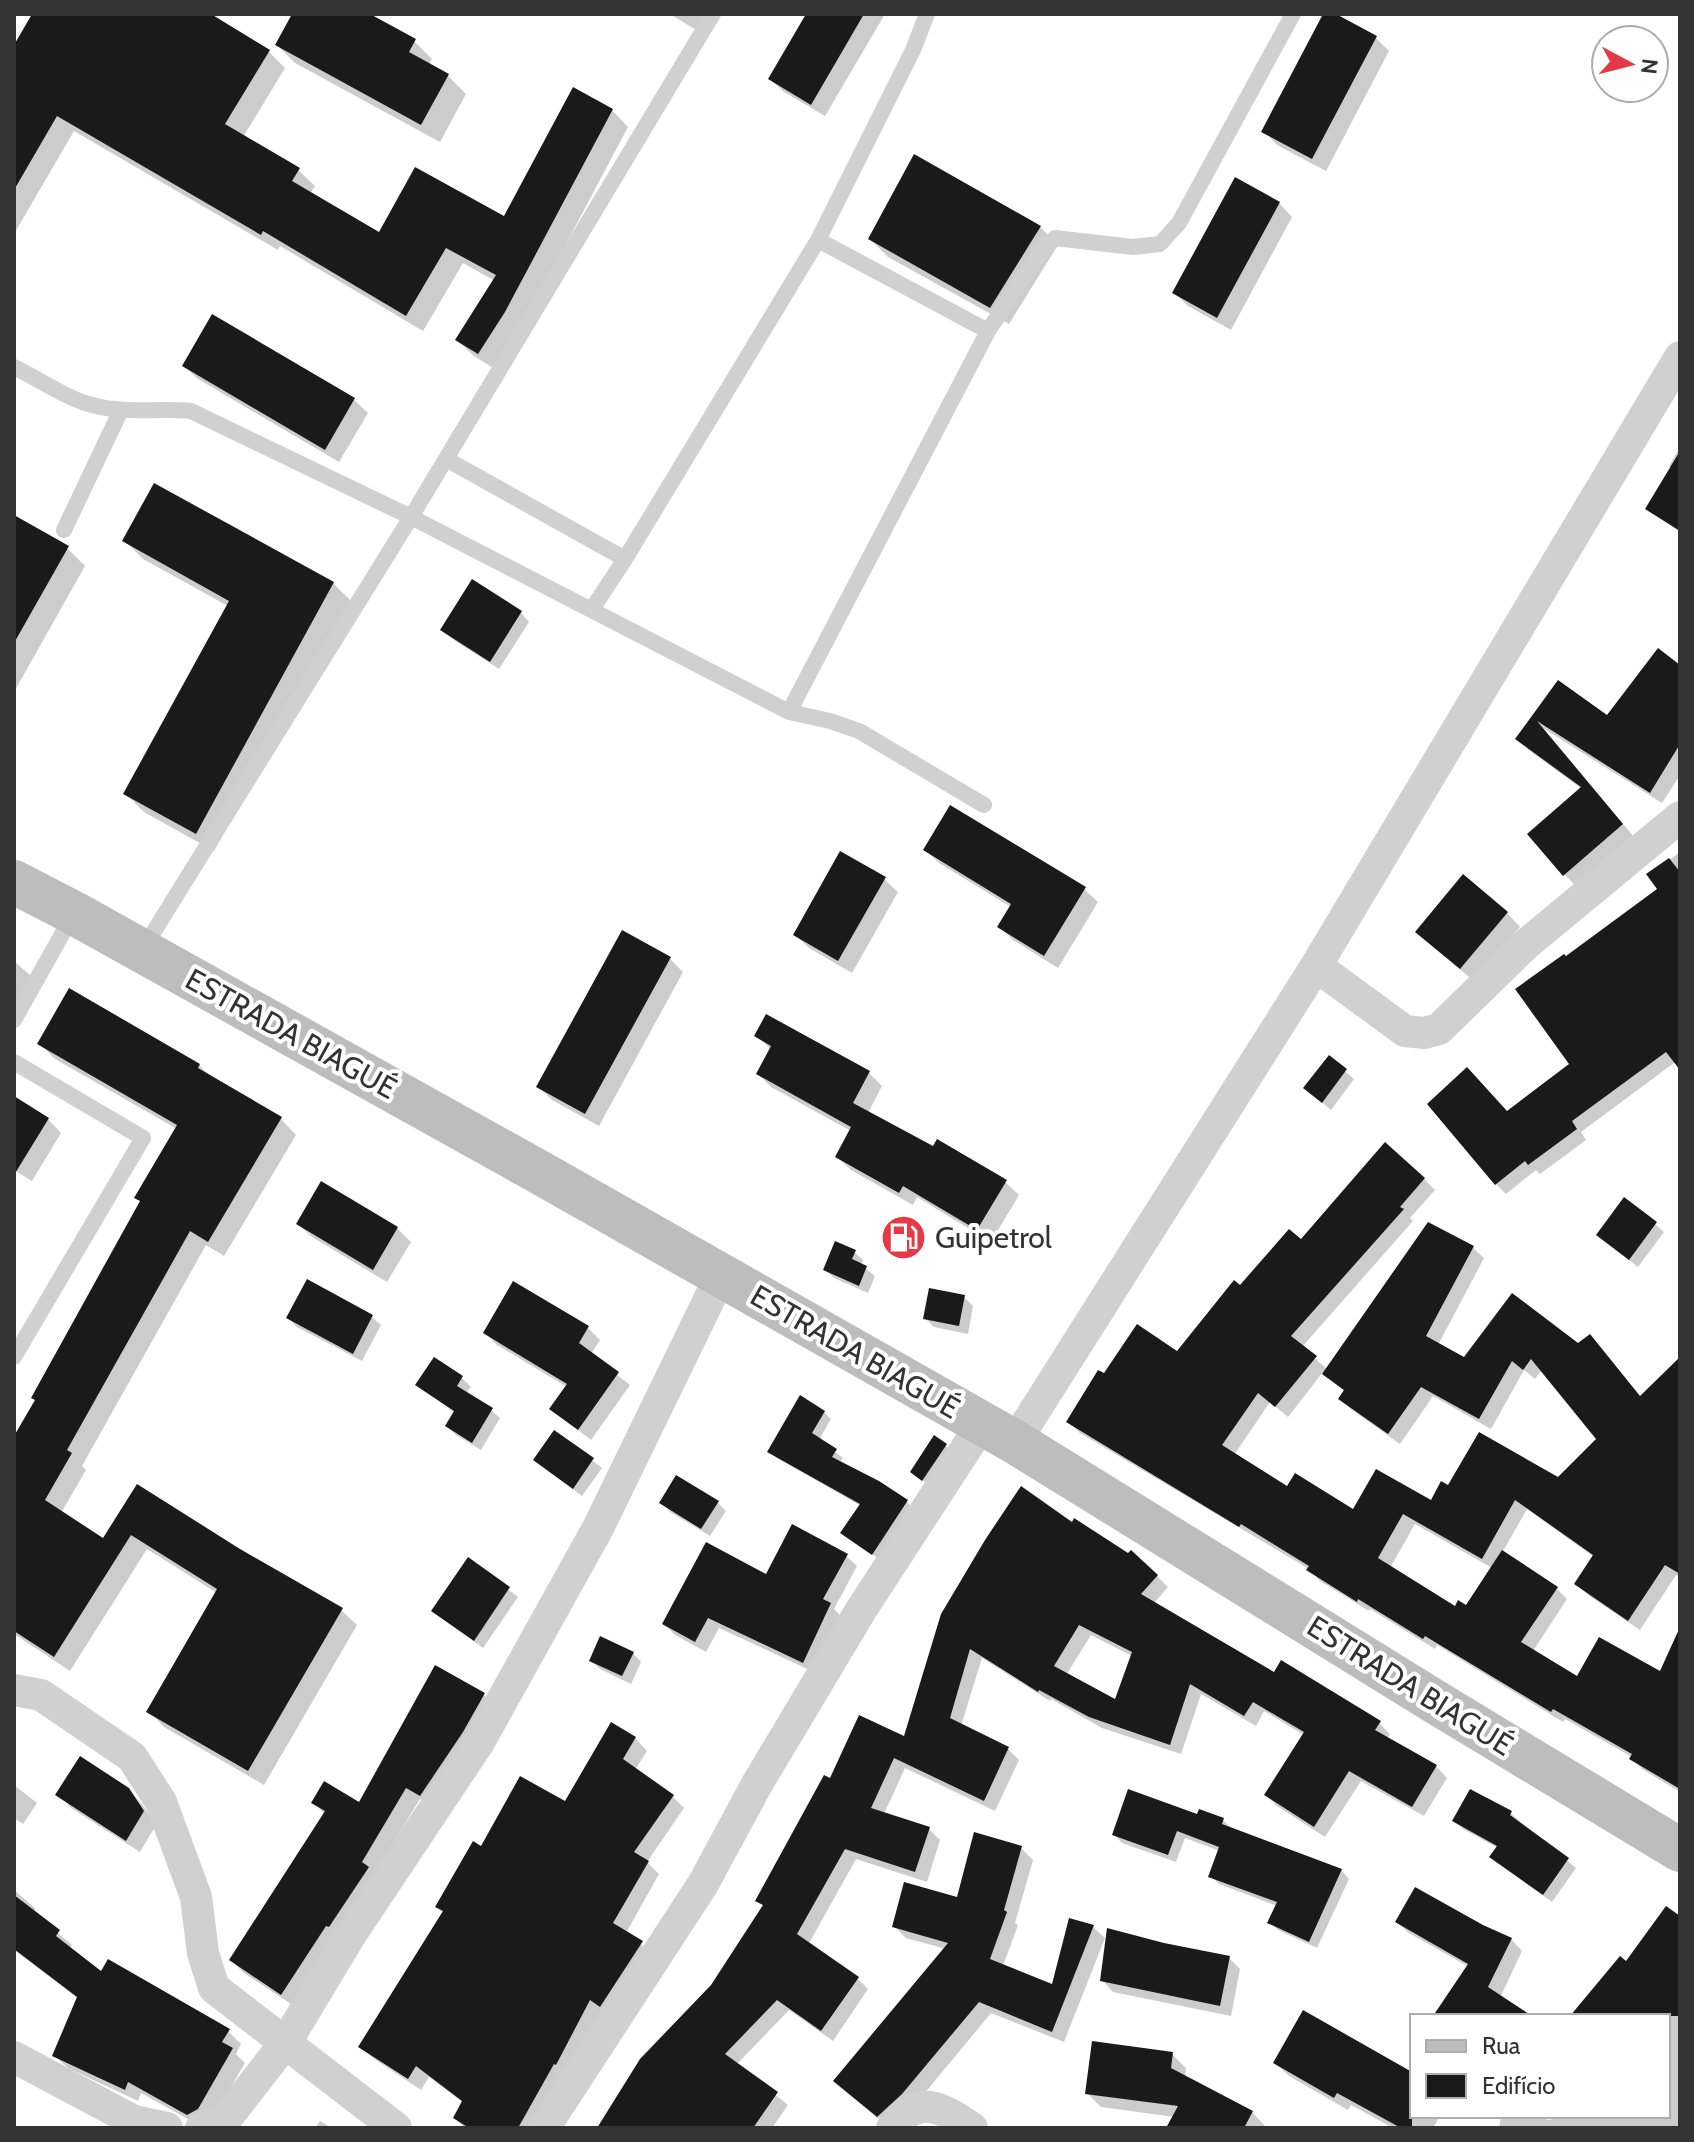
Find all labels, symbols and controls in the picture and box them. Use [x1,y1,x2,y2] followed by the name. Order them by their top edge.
[1590,24,1670,104] north arrow
[1635,57,1664,76] text: N
[179,960,403,1107] street label: ESTRADA BIAGUÉ
[880,1214,928,1262] fuel station icon: Guipetrol
[935,1219,1052,1256] place label: Guipetrol
[744,1277,967,1426] street label: ESTRADA BIAGUÉ
[1301,1607,1520,1764] street label: ESTRADA BIAGUÉ
[1410,2014,1670,2118] legend
[1482,2031,1521,2060] text: Rua
[1482,2071,1556,2100] text: Edifício

